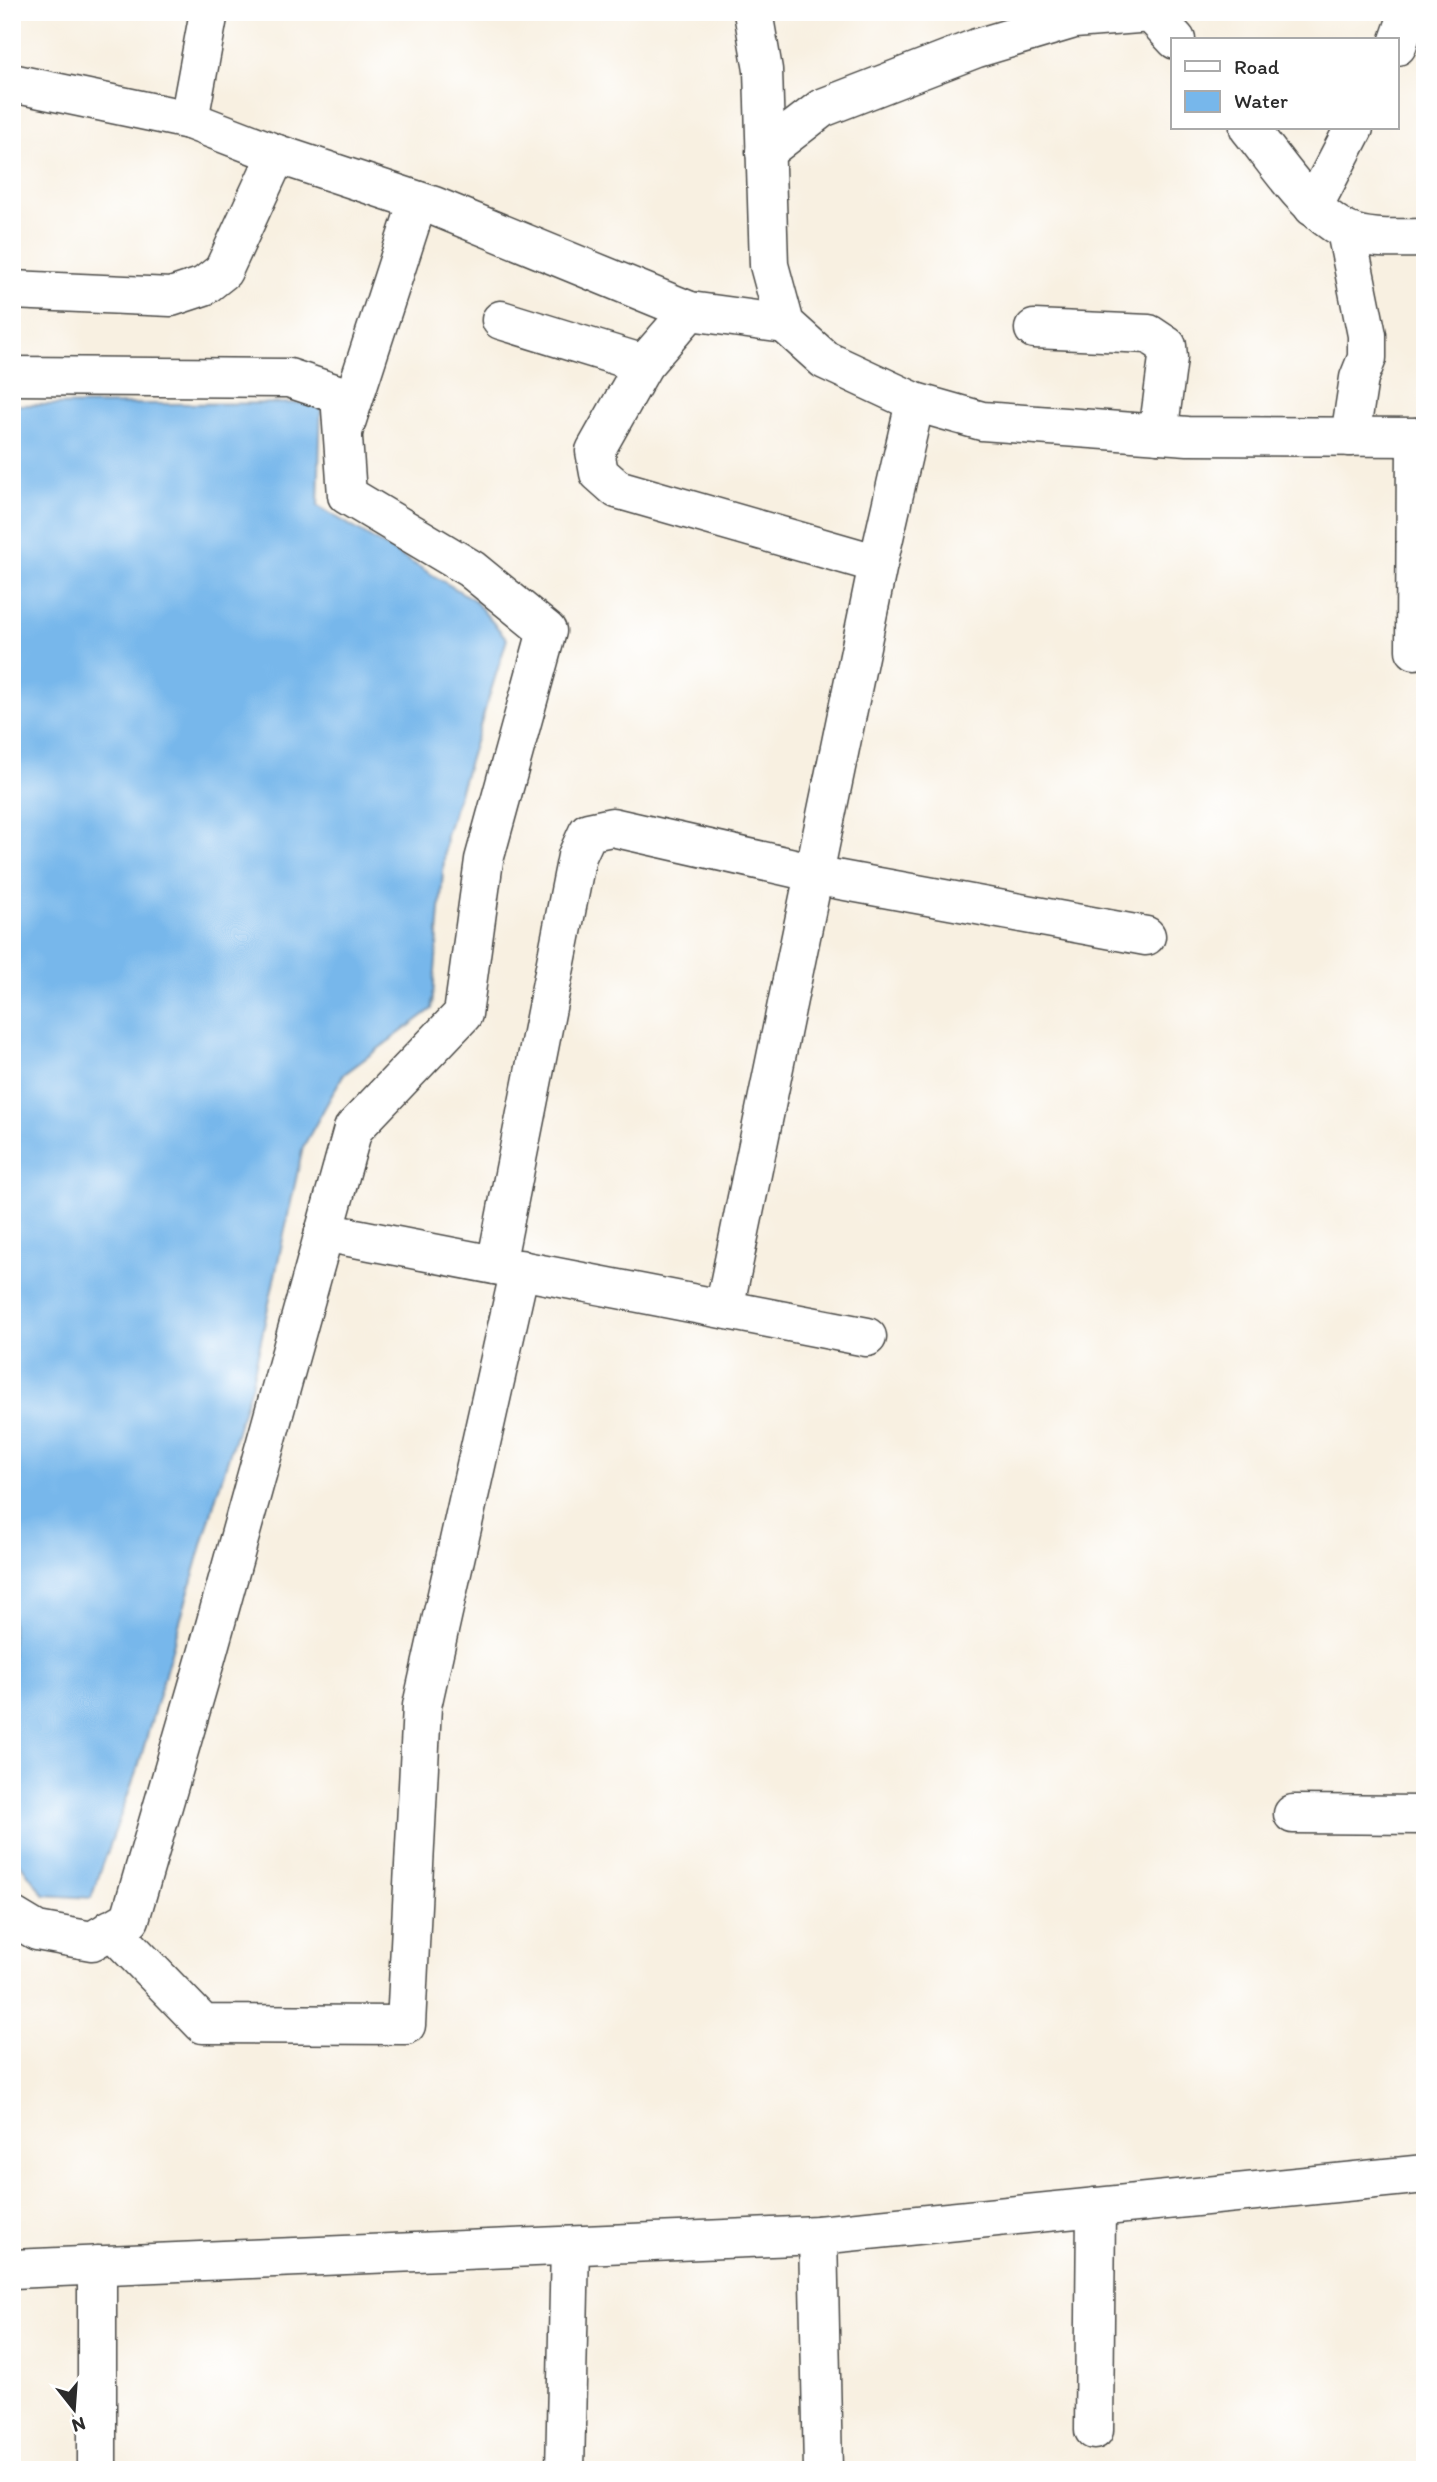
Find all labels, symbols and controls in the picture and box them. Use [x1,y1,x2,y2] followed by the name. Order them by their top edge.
[1171,38,1398,130] legend
[1234,54,1280,79] text: Road
[1234,88,1288,113] text: Water
[38,2374,108,2444] north arrow
[69,2412,88,2438] text: N

